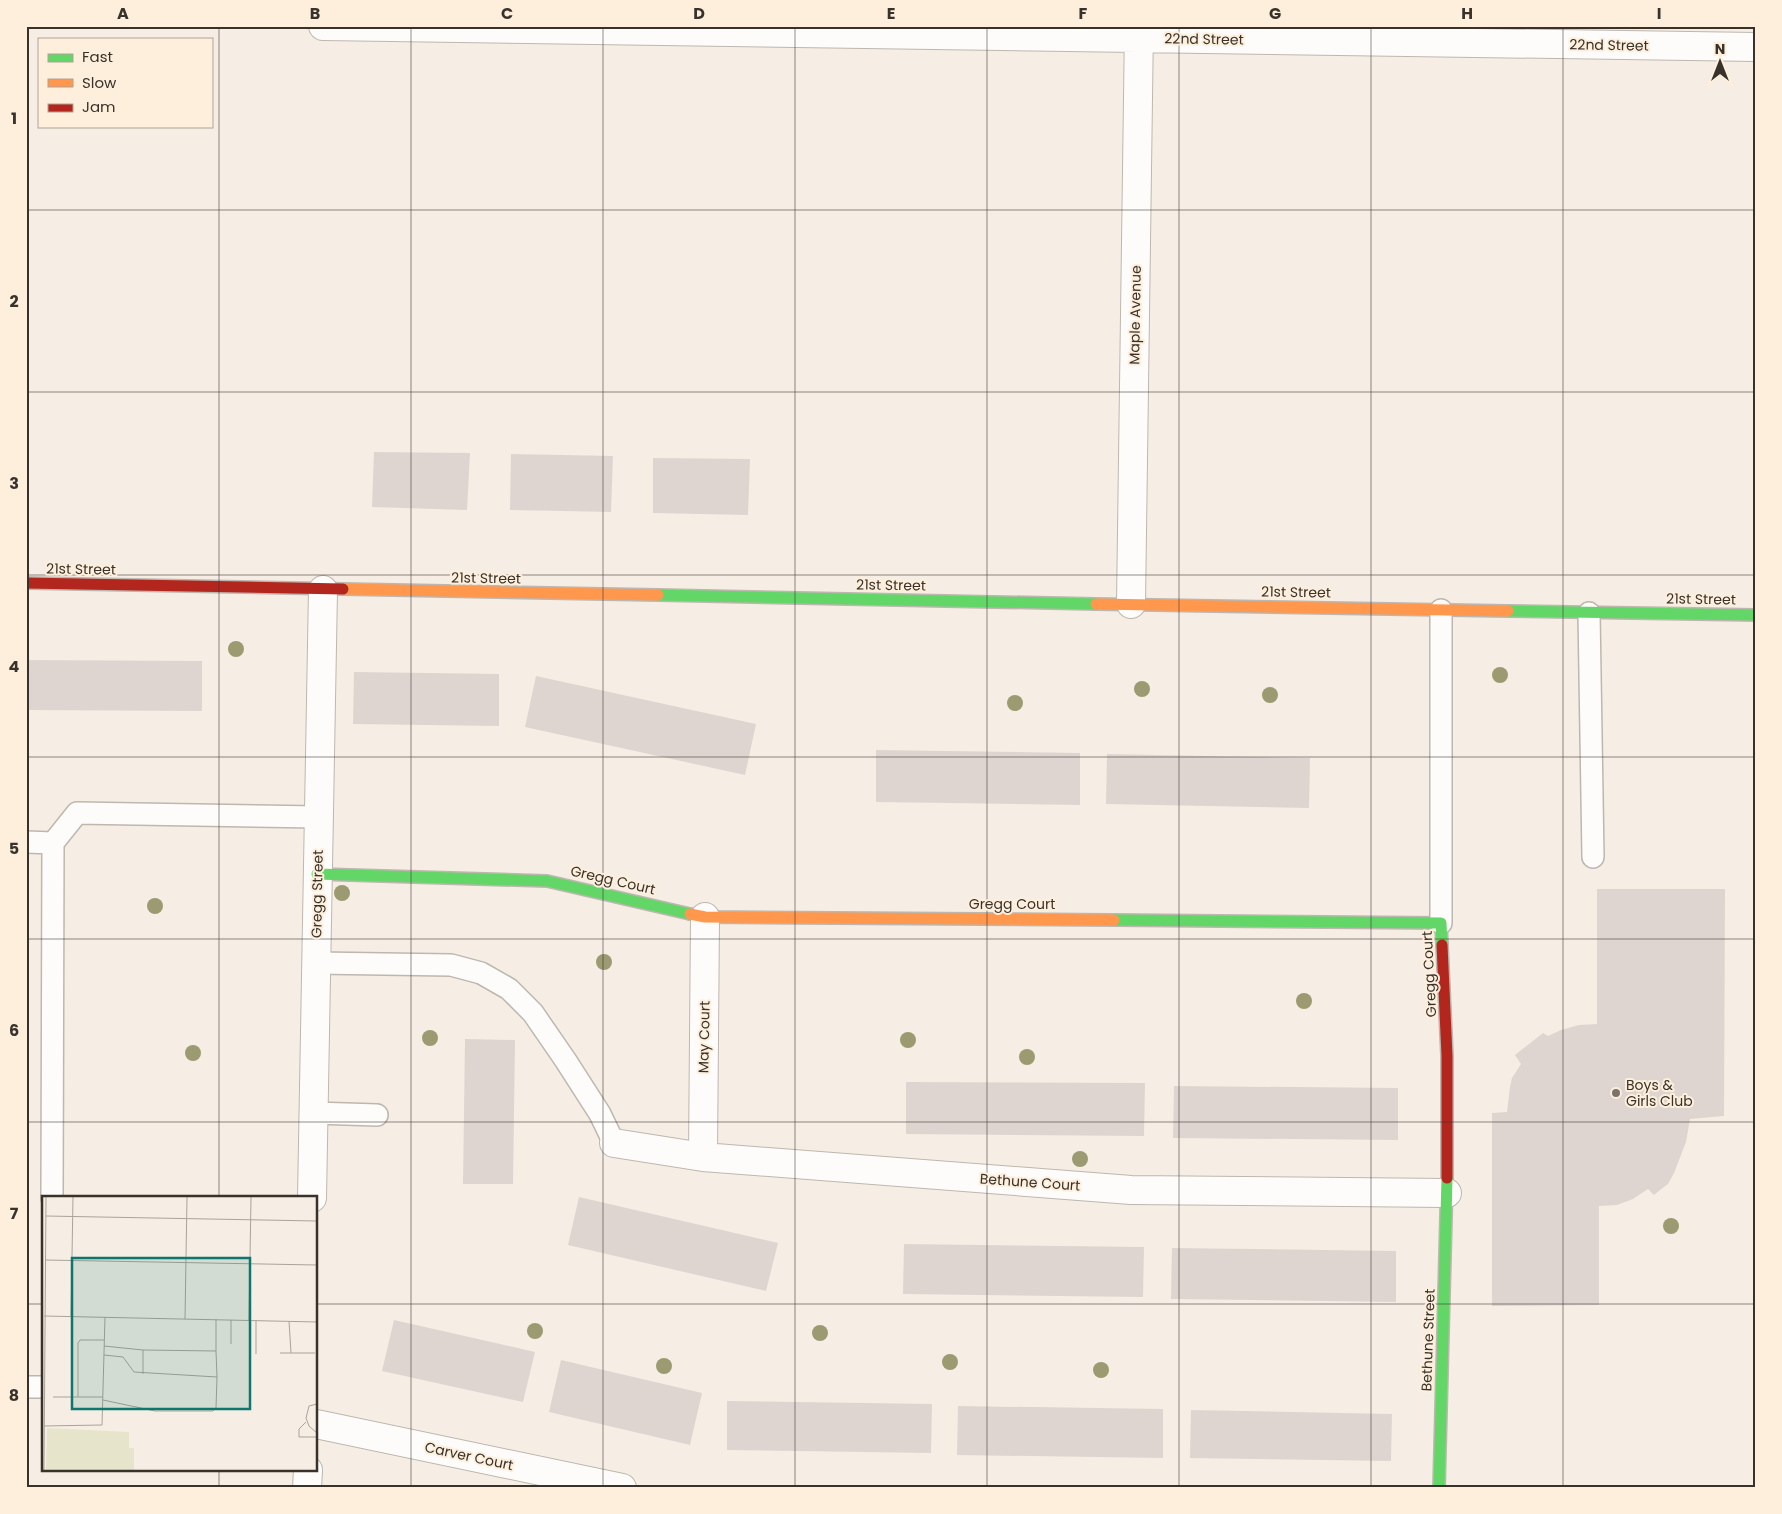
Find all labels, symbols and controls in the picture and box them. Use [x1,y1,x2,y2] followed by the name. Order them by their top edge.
[117,2,129,25] text: A
[310,2,320,25] text: B
[501,2,513,25] text: C
[693,2,705,25] text: D
[887,2,895,25] text: E
[1079,2,1088,25] text: F
[1269,2,1281,25] text: G
[1461,2,1473,25] text: H
[1657,2,1661,25] text: I
[1164,28,1244,50] street label: 22nd Street
[1569,34,1649,56] street label: 22nd Street
[38,38,212,128] legend
[1694,38,1744,88] north arrow
[1715,39,1725,59] text: N
[82,46,113,67] text: Fast
[82,72,117,93] text: Slow
[82,96,116,117] text: Jam
[11,107,17,130] text: 1
[1124,265,1146,365] street label: Maple Avenue
[9,290,19,313] text: 2
[9,472,19,495] text: 3
[46,558,116,580] street label: 21st Street
[451,567,521,589] street label: 21st Street
[856,574,926,596] street label: 21st Street
[1261,581,1331,603] street label: 21st Street
[1666,588,1736,610] street label: 21st Street
[9,655,20,678] text: 4
[9,837,19,860] text: 5
[306,850,328,938] street label: Gregg Street
[569,861,657,899] street label: Gregg Court
[969,894,1055,914] street label: Gregg Court
[1417,930,1441,1018] street label: Gregg Court
[693,1001,715,1073] street label: May Court
[9,1019,19,1042] text: 6
[1626,1075,1693,1111] place label: Boys & Girls Club
[1610,1087,1622,1099] marker: Boys & Girls Club
[979,1169,1081,1195] street label: Bethune Court
[42,1196,318,1472] inset map
[10,1202,19,1225] text: 7
[1416,1288,1440,1392] street label: Bethune Street
[9,1384,19,1407] text: 8
[423,1437,515,1475] street label: Carver Court

